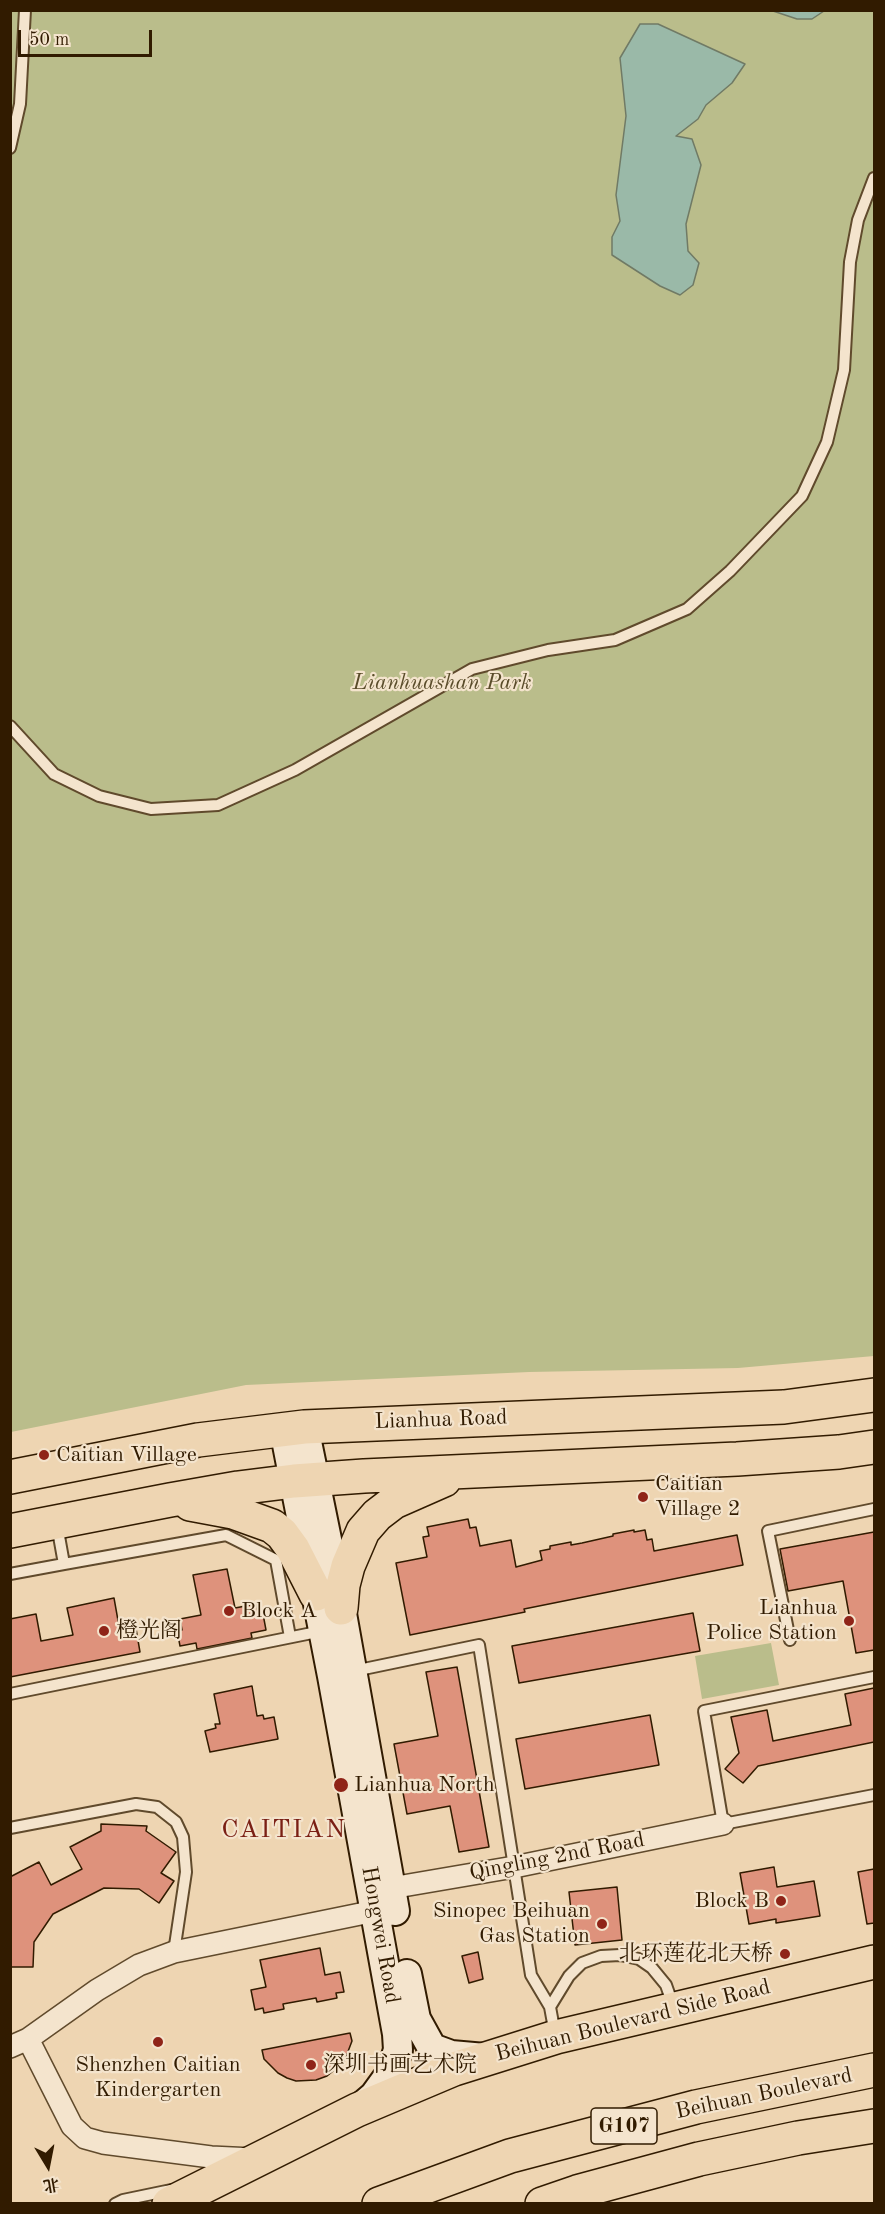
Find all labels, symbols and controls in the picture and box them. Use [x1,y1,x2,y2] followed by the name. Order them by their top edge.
[21,18,154,56] scale bar
[29,31,69,49] text: 50 m
[353,670,531,696] park label: Lianhuashan Park
[374,1404,508,1436] street label: Lianhua Road
[56,1442,197,1468] place label: Caitian Village
[37,1448,51,1462] marker: Caitian Village
[655,1471,741,1522] place label: Caitian Village 2
[636,1490,650,1504] marker: Caitian Village 2
[706,1595,837,1646] place label: Lianhua Police Station
[241,1598,317,1624] place label: Block A
[222,1604,236,1618] marker: Block A
[842,1614,856,1628] marker: Lianhua Police Station
[116,1618,182,1644] place label: 橙光阁
[97,1624,111,1638] marker: 橙光阁
[354,1772,495,1798] place label: Lianhua North
[332,1776,350,1794] marker: Lianhua North
[221,1814,347,1846] district label: CAITIAN
[467,1827,647,1887] street label: Qingling 2nd Road
[355,1864,405,2006] street label: Hongwei Road
[695,1888,769,1914] place label: Block B
[774,1894,788,1908] marker: Block B
[433,1898,590,1950] place label: Sinopec Beihuan Gas Station
[595,1917,609,1931] marker: Sinopec Beihuan Gas Station
[619,1941,773,1967] place label: 北环莲花北天桥
[778,1947,792,1961] marker: 北环莲花北天桥
[493,1974,773,2068] street label: Beihuan Boulevard Side Road
[151,2035,165,2049] marker: Shenzhen Caitian Kindergarten
[75,2052,241,2104] place label: Shenzhen Caitian Kindergarten
[323,2052,477,2078] place label: 深圳书画艺术院
[304,2058,318,2072] marker: 深圳书画艺术院
[673,2062,855,2126] street label: Beihuan Boulevard
[591,2108,657,2144] road number: G107
[18,2136,78,2196] north arrow
[42,2174,60,2193] text: 北

